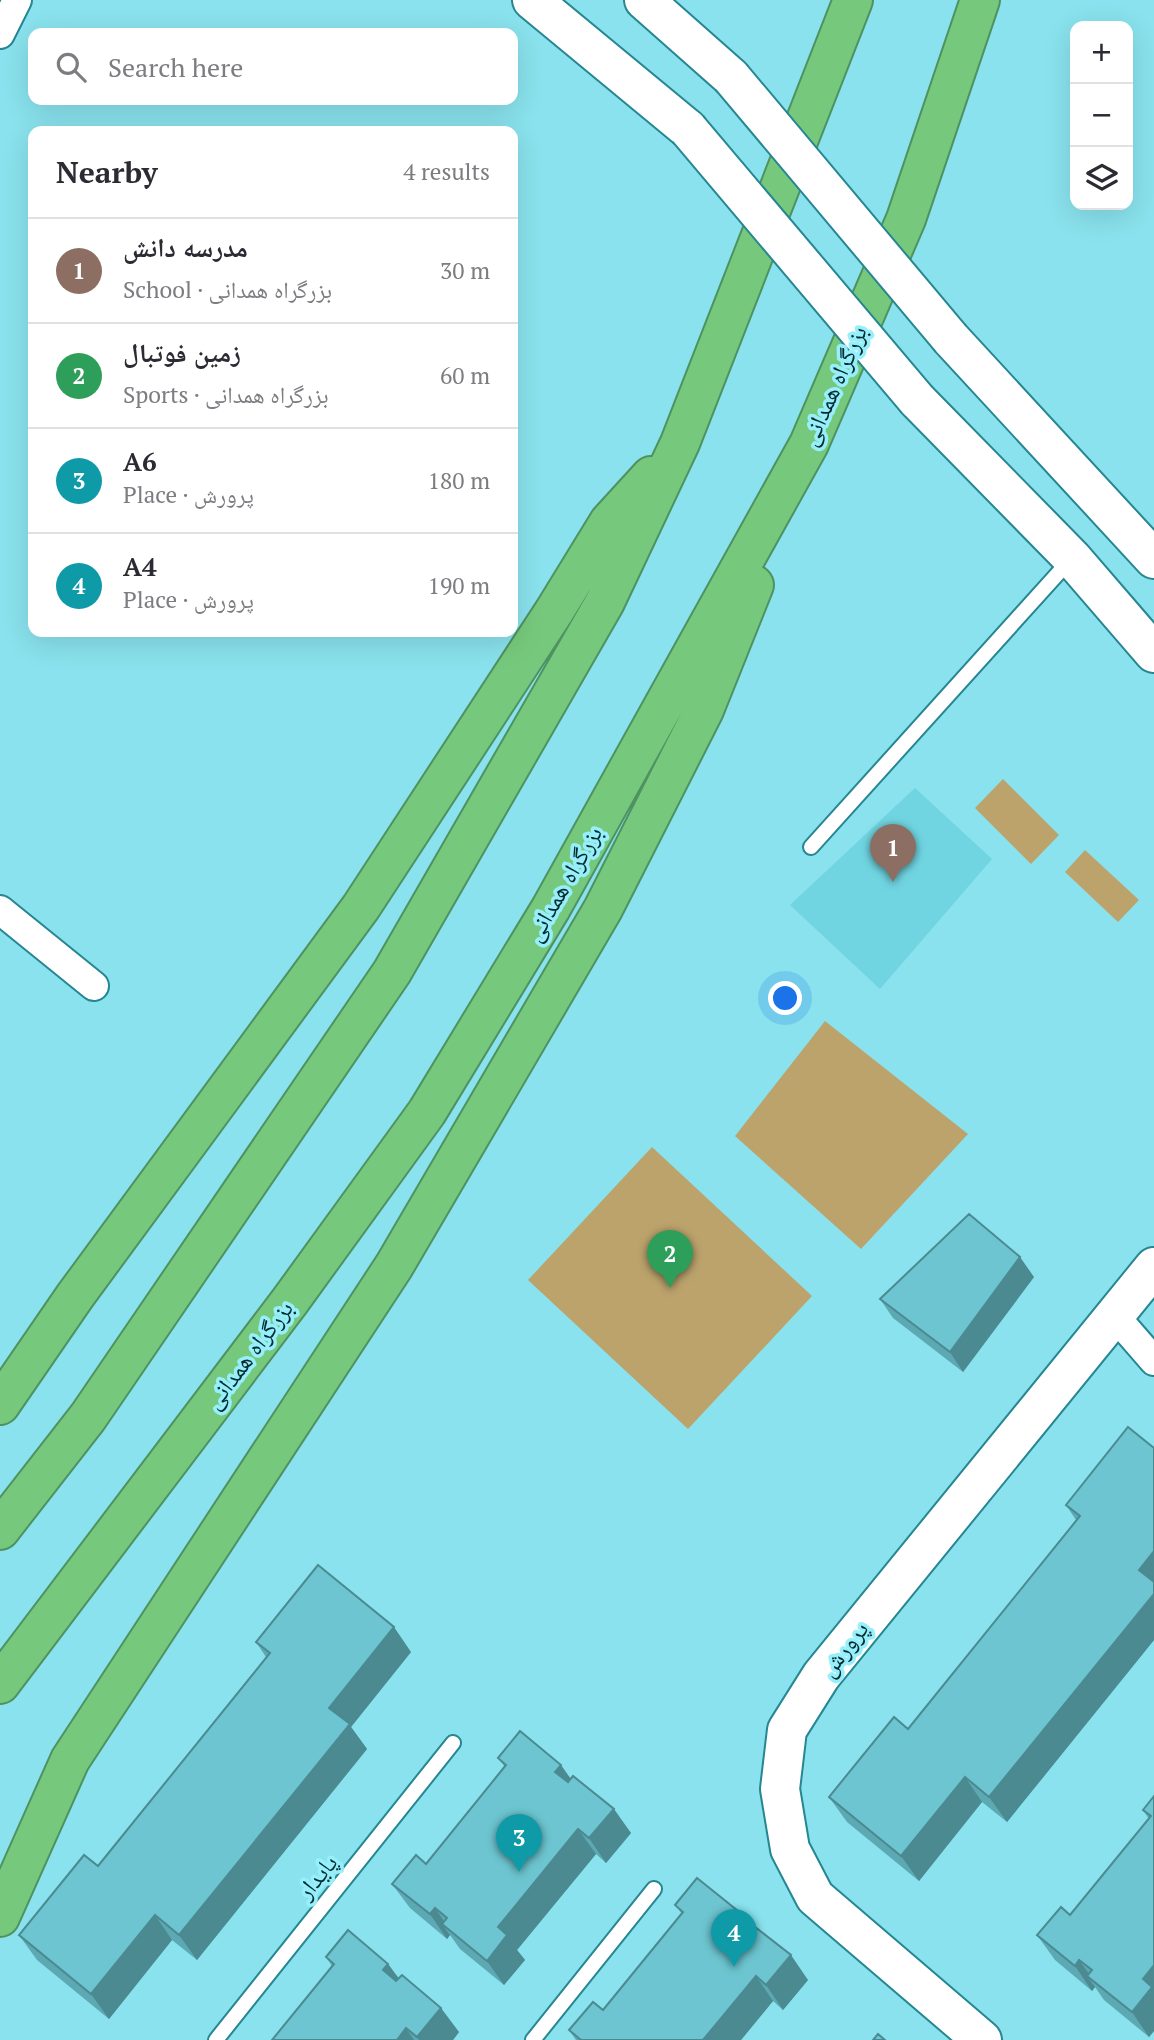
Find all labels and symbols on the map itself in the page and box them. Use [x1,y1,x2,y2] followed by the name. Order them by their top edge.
[792,320,874,451] street label: بزرگراه همدانی
[517,820,609,947] street label: بزرگراه همدانی
[870,824,916,882] pin: 1
[768,981,802,1015] your location
[647,1230,693,1288] pin: 2
[197,1293,300,1415] street label: بزرگراه همدانی
[811,1614,875,1683] street label: پرورش
[496,1814,542,1872] pin: 3
[288,1847,344,1906] street label: پایدار
[711,1909,757,1967] pin: 4

